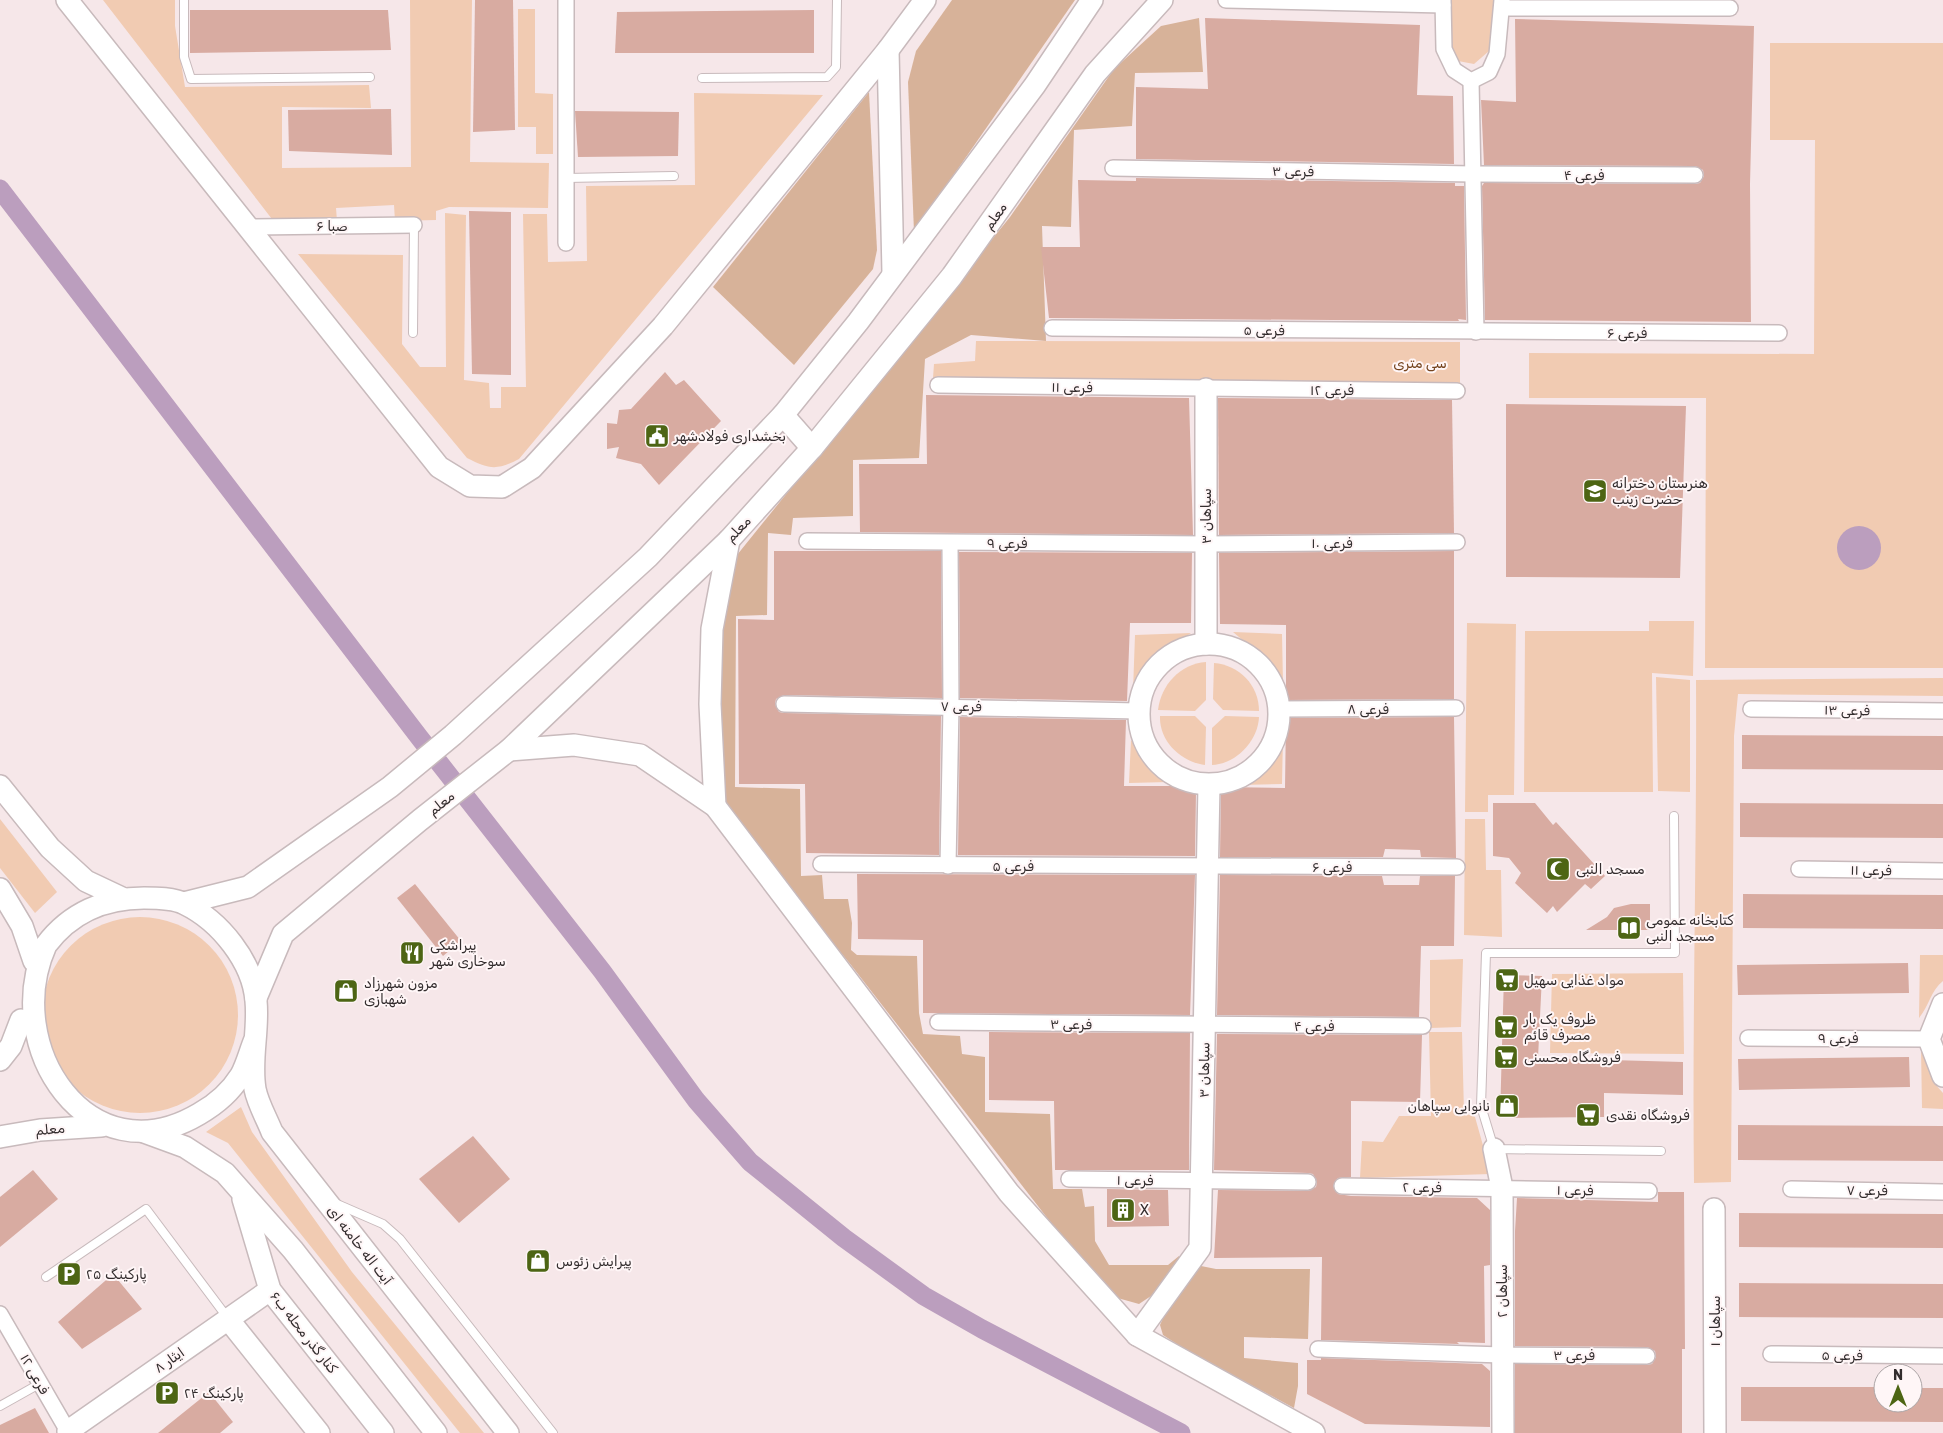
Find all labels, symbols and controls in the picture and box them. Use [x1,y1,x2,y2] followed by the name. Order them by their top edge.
[1272,163,1314,180] street label: فرعی ۳
[1564,167,1605,184] street label: فرعی ۴
[980,199,1011,233] street label: معلم
[316,218,348,235] street label: صبا ۶
[1243,322,1285,339] street label: فرعی ۵
[1607,325,1647,342] street label: فرعی ۶
[1393,355,1447,372] park label: سی متری
[1051,379,1093,396] street label: فرعی ۱۱
[1310,382,1354,399] street label: فرعی ۱۲
[644,423,670,449] public building icon: بخشداری فولادشهر
[673,428,786,445] place label: بخشداری فولادشهر
[1612,475,1708,508] place label: هنرستان دخترانه حضرت زینب
[1582,478,1608,504] school or university icon: هنرستان دخترانه حضرت زینب
[1198,488,1216,544] street label: سپاهان ۳
[722,513,755,546] street label: معلم
[987,535,1028,552] street label: فرعی ۹
[1311,535,1353,552] street label: فرعی ۱۰
[940,698,982,715] street label: فرعی ۷
[1347,701,1389,718] street label: فرعی ۸
[1824,702,1871,719] street label: فرعی ۱۳
[424,787,458,819] street label: معلم
[1545,856,1571,882] mosque icon: مسجد النبی
[992,858,1034,875] street label: فرعی ۵
[1312,859,1352,876] street label: فرعی ۶
[1576,861,1645,878] place label: مسجد النبی
[1850,862,1892,879] street label: فرعی ۱۱
[1646,912,1734,945] place label: کتابخانه عمومی مسجد النبی
[1616,915,1642,941] library icon: کتابخانه عمومی مسجد النبی
[429,937,506,970] place label: پیراشکی سوخاری شهر
[399,940,425,966] restaurant icon: پیراشکی سوخاری شهر
[1494,967,1520,993] supermarket icon: مواد غذایی سهیل
[1524,972,1624,989] place label: مواد غذایی سهیل
[364,975,438,1008] place label: مزون شهرزاد شهبازی
[333,978,359,1004] shop icon: مزون شهرزاد شهبازی
[1523,1011,1596,1044] place label: ظروف یک بار مصرف قائم
[1493,1014,1519,1040] supermarket icon: ظروف یک بار مصرف قائم
[1050,1016,1092,1033] street label: فرعی ۳
[1294,1018,1335,1035] street label: فرعی ۴
[1818,1030,1859,1047] street label: فرعی ۹
[1196,1042,1214,1098] street label: سپاهان ۳
[1493,1044,1519,1070] supermarket icon: فروشگاه محسنی
[1524,1049,1621,1066] place label: فروشگاه محسنی
[1494,1093,1520,1119] shop icon: نانوایی سپاهان
[1408,1098,1490,1116] place label: نانوایی سپاهان
[1575,1102,1601,1128] supermarket icon: فروشگاه نقدی
[1606,1107,1690,1124] place label: فروشگاه نقدی
[35,1120,66,1139] street label: معلم
[1116,1172,1154,1189] street label: فرعی ۱
[1402,1179,1442,1196] street label: فرعی ۲
[1556,1182,1594,1199] street label: فرعی ۱
[1846,1182,1888,1199] street label: فرعی ۷
[1110,1197,1136,1223] building icon: X
[323,1202,396,1288] street label: آیت اله خامنه ای
[1140,1202,1149,1219] place label: X
[525,1248,551,1274] shop icon: پیرایش زئوس
[556,1253,632,1271] place label: پیرایش زئوس
[56,1261,82,1287] parking icon: پارکینگ ۲۵
[1494,1264,1512,1318] street label: سپاهان ۲
[86,1266,147,1284] place label: پارکینگ ۲۵
[266,1288,341,1377] street label: کنار گذر محله ب۶
[1707,1296,1725,1347] street label: سپاهان ۱
[151,1344,188,1377] street label: ایثار ۸
[1553,1347,1595,1364] street label: فرعی ۳
[1821,1347,1863,1364] street label: فرعی ۵
[16,1351,53,1398] street label: فرعی ۱۲
[1873,1363,1923,1413] north arrow
[1893,1367,1903,1384] text: N
[154,1380,180,1406] parking icon: پارکینگ ۲۴
[184,1385,244,1403] place label: پارکینگ ۲۴

